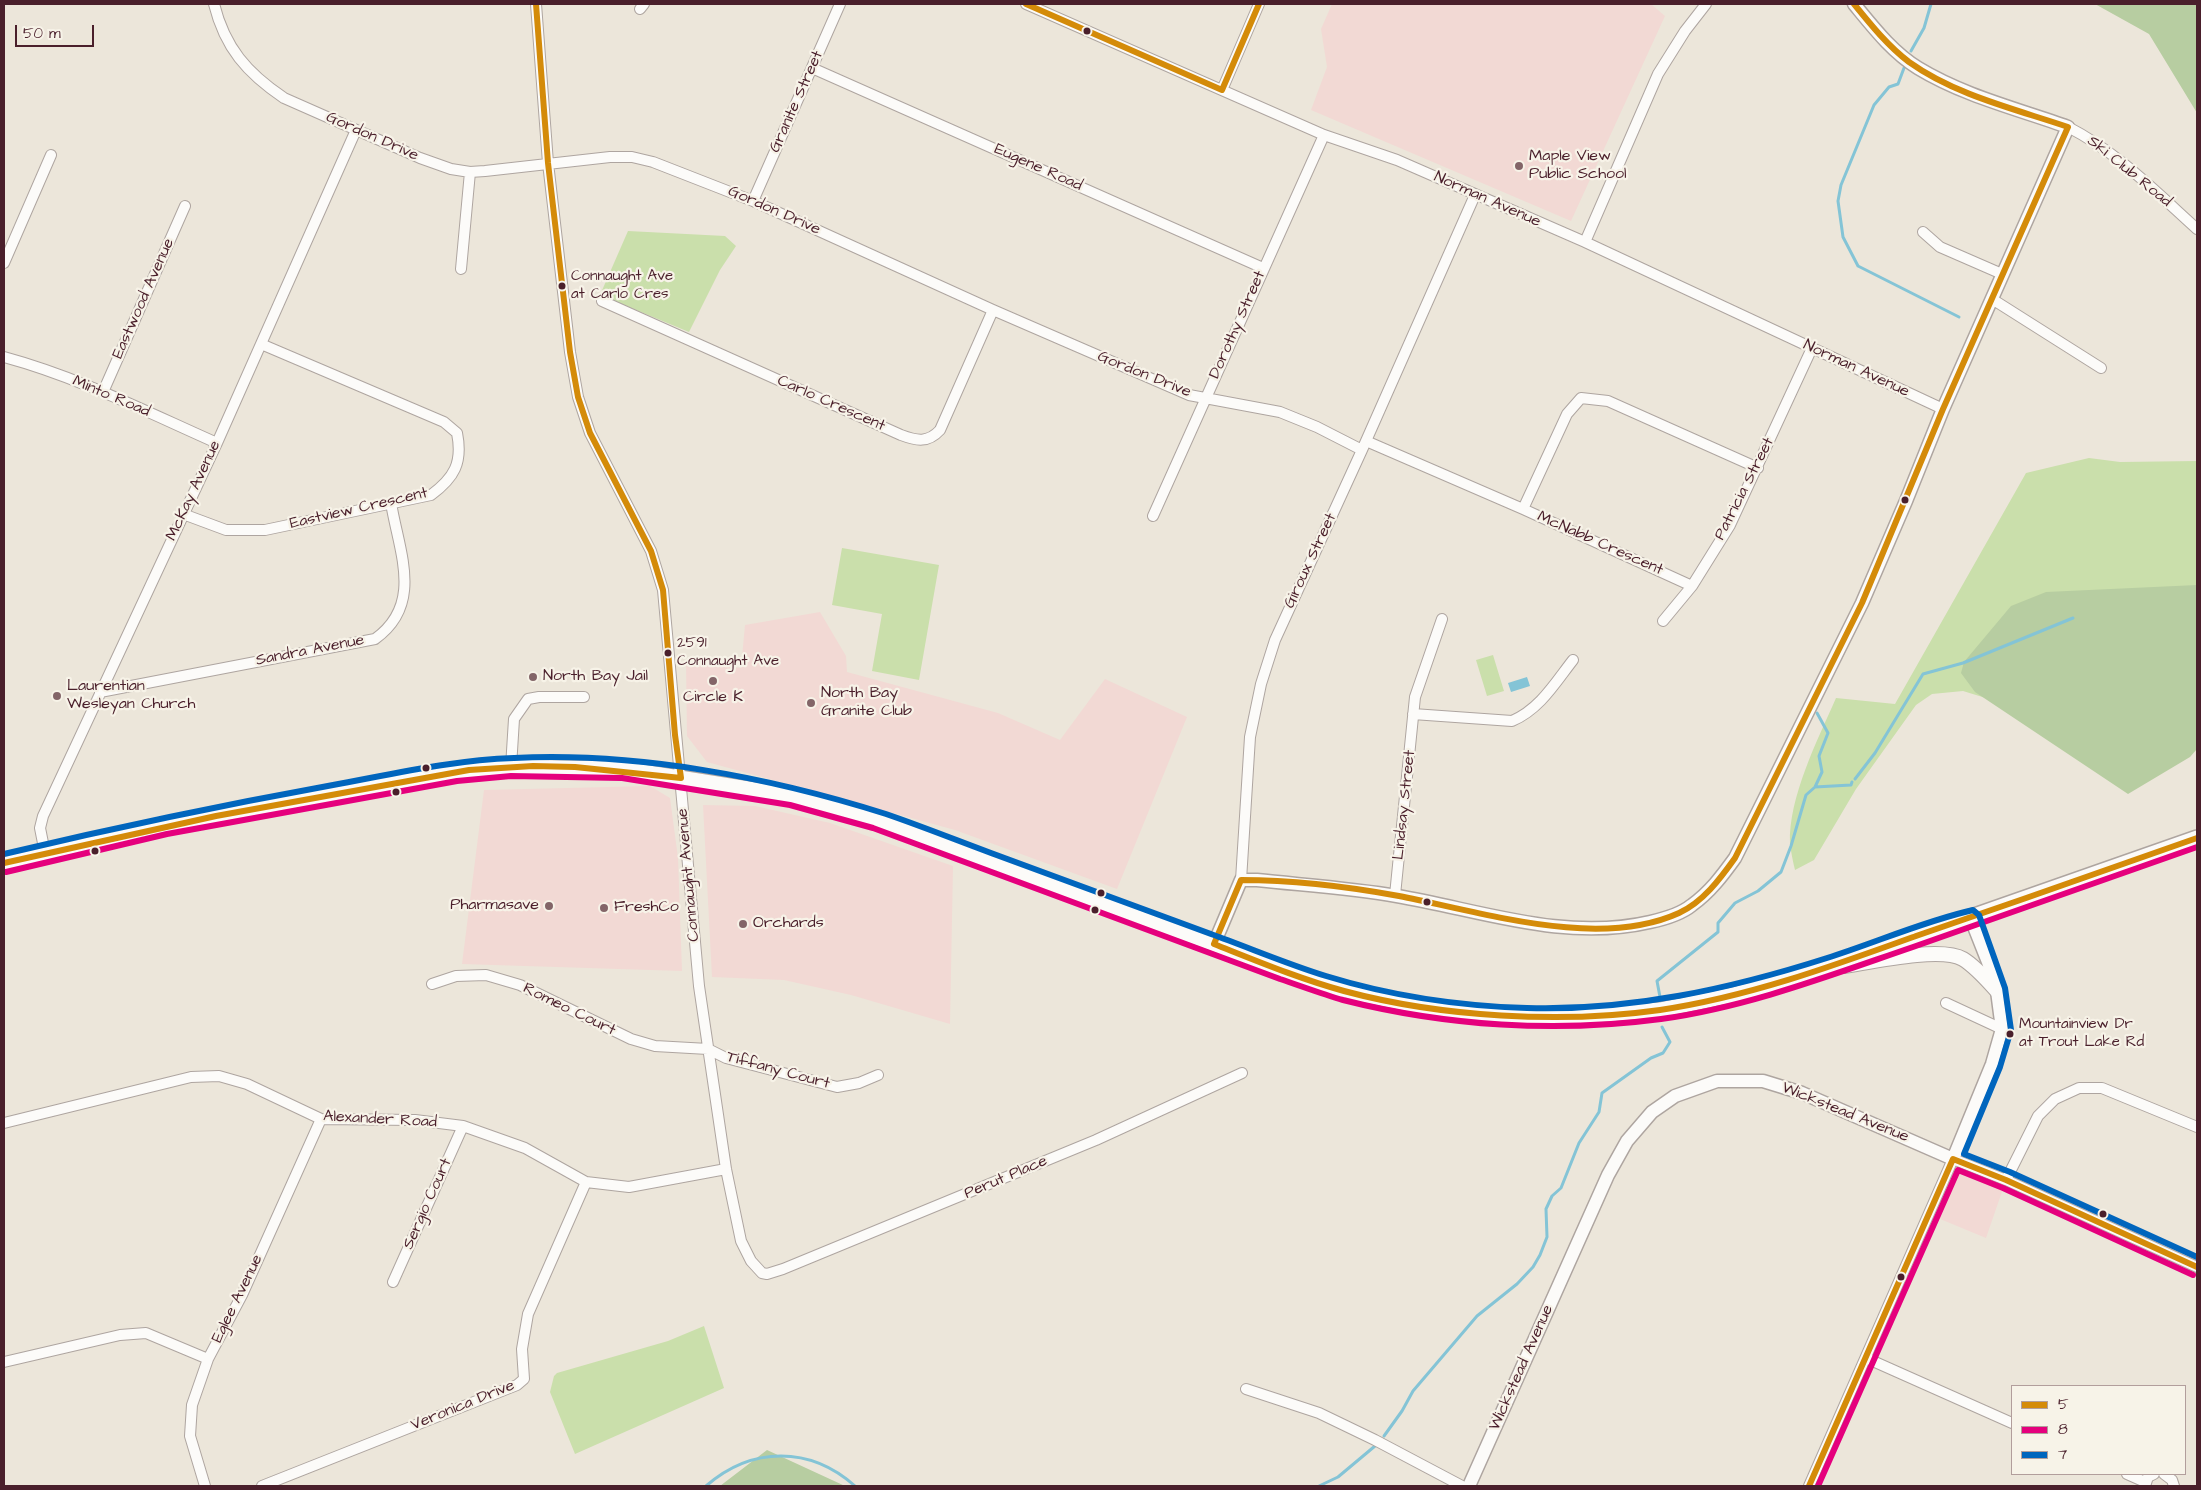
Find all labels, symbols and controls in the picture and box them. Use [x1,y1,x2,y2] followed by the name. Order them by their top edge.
[18,15,96,47] scale bar
[23,23,61,44] text: 50 m
[1082,26,1092,36] unlabelled marker
[766,48,828,156] street label: Granite Street
[323,108,421,166] street label: Gordon Drive
[2083,132,2175,212] street label: Ski Club Road
[991,140,1085,196] street label: Eugene Road
[1529,147,1627,185] place label: Maple View Public School
[1513,160,1525,172] marker: Maple View Public School
[1431,168,1543,232] street label: Norman Avenue
[725,182,823,240] street label: Gordon Drive
[109,236,179,362] street label: Eastwood Avenue
[571,268,673,303] place label: Connaught Ave at Carlo Cres
[1206,268,1270,382] street label: Dorothy Street
[557,281,567,291] marker: Connaught Ave at Carlo Cres
[1800,336,1912,402] street label: Norman Avenue
[1094,348,1194,402] street label: Gordon Drive
[69,372,153,422] street label: Minto Road
[774,372,888,436] street label: Carlo Crescent
[1711,435,1779,543] street label: Patricia Street
[162,438,226,544] street label: McKay Avenue
[288,484,430,534] street label: Eastview Crescent
[1900,495,1910,505] unlabelled marker
[1534,508,1666,580] street label: McNabb Crescent
[1281,510,1341,612] street label: Giroux Street
[254,631,366,671] street label: Sandra Avenue
[677,635,779,670] place label: 2591 Connaught Ave
[663,648,673,658] marker: 2591 Connaught Ave
[543,667,648,687] place label: North Bay Jail
[527,671,539,683] marker: North Bay Jail
[707,675,719,687] marker: Circle K
[67,677,195,715] place label: Laurentian Wesleyan Church
[821,684,912,722] place label: North Bay Granite Club
[683,688,743,708] place label: Circle K
[51,690,63,702] marker: Laurentian Wesleyan Church
[805,697,817,709] marker: North Bay Granite Club
[1390,749,1420,861] street label: Lindsay Street
[421,763,431,773] unlabelled marker
[391,787,401,797] unlabelled marker
[674,808,704,942] street label: Connaught Avenue
[90,846,100,856] unlabelled marker
[1096,888,1106,898] unlabelled marker
[450,896,539,916] place label: Pharmasave
[1422,897,1432,907] unlabelled marker
[614,898,679,918] place label: FreshCo
[543,900,555,912] marker: Pharmasave
[598,902,610,914] marker: FreshCo
[1090,905,1100,915] unlabelled marker
[753,914,824,934] place label: Orchards
[737,918,749,930] marker: Orchards
[520,979,618,1041] street label: Romeo Court
[2019,1016,2144,1051] place label: Mountainview Dr at Trout Lake Rd
[2005,1029,2015,1039] marker: Mountainview Dr at Trout Lake Rd
[724,1048,832,1094] street label: Tiffany Court
[1779,1079,1911,1147] street label: Wickstead Avenue
[323,1107,437,1133] street label: Alexander Road
[962,1152,1050,1204] street label: Perut Place
[399,1156,457,1252] street label: Sergio Court
[2098,1209,2108,1219] unlabelled marker
[208,1252,268,1346] street label: Eglee Avenue
[1896,1272,1906,1282] unlabelled marker
[1486,1302,1558,1434] street label: Wickstead Avenue
[408,1376,518,1436] street label: Veronica Drive
[2011,1385,2186,1475] legend
[2058,1394,2069,1415] text: 5
[2058,1419,2068,1440] text: 8
[2058,1444,2067,1465] text: 7

